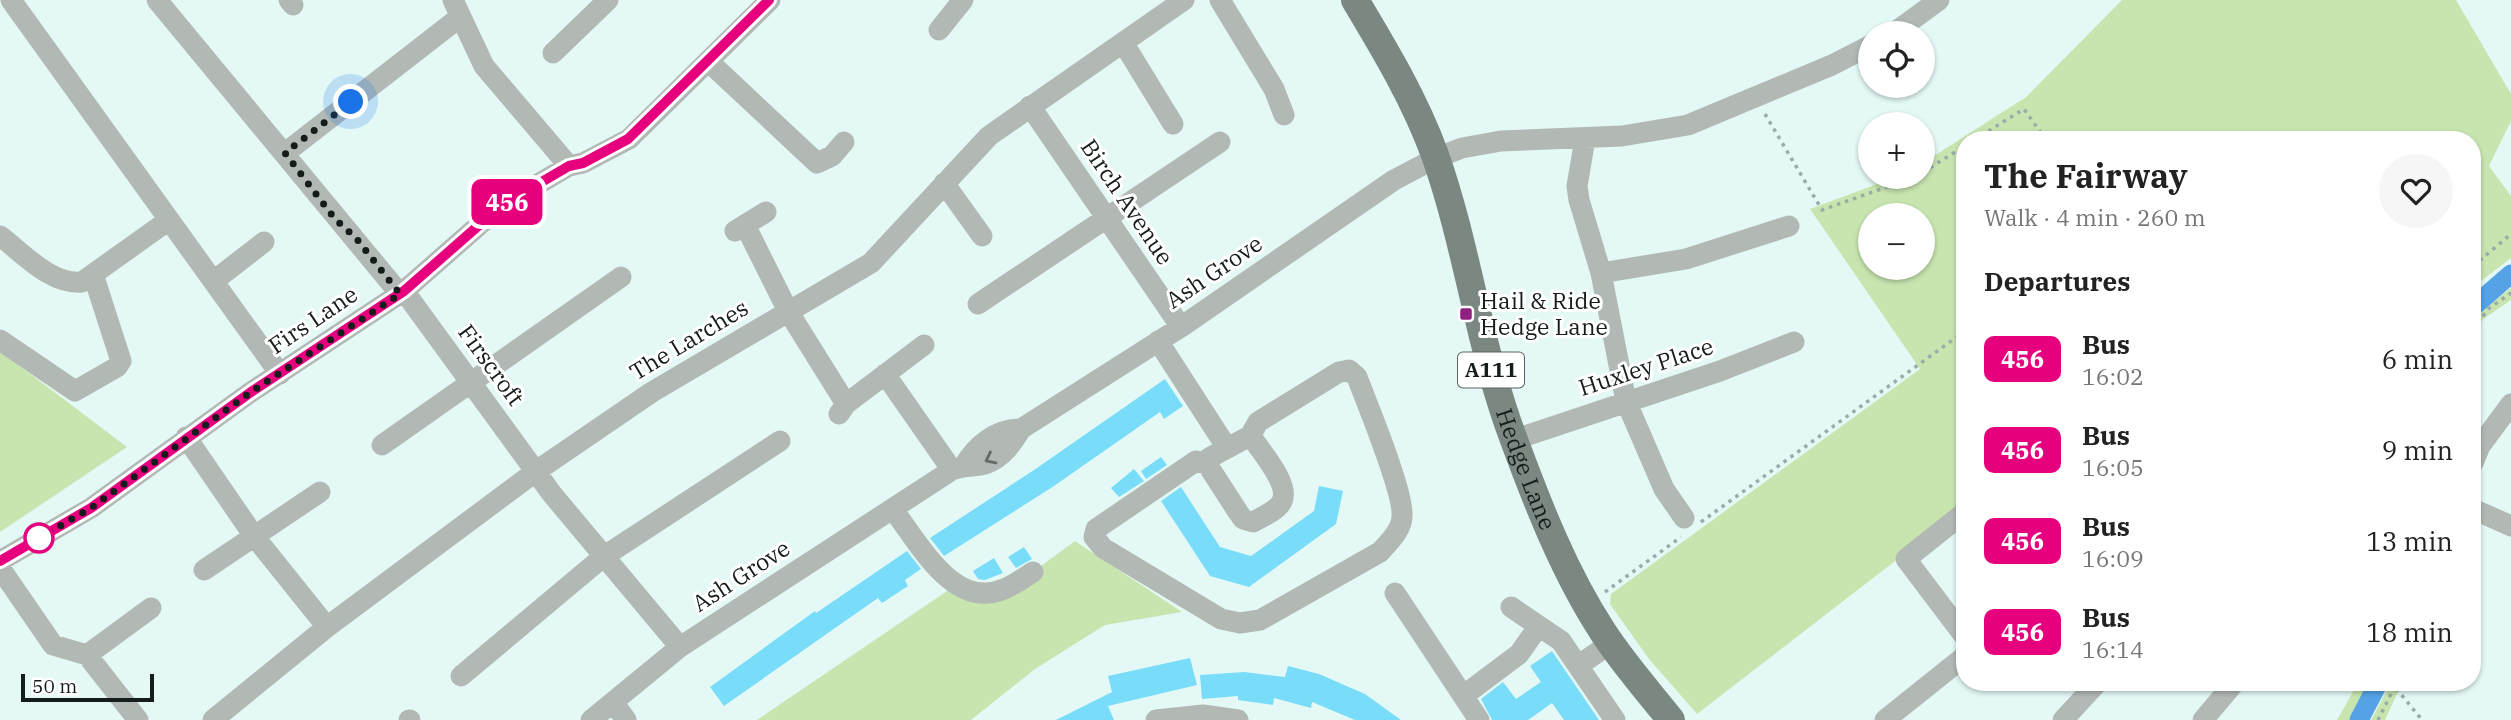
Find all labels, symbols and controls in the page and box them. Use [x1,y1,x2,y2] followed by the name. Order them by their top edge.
[1858,21,1935,280] map controls
[1858,21,1935,98] button: locate
[333,84,368,119] your location
[1858,112,1935,189] button: +
[1075,133,1181,270] street label: Birch Avenue
[1984,154,2188,197] text: The Fairway
[2379,154,2453,228] button: heart
[467,179,547,225] line badge: 456
[485,186,529,218] text: 456
[1984,202,2206,232] text: Walk · 4 min · 260 m
[1858,203,1935,280] button: −
[1159,228,1268,315] street label: Ash Grove
[1984,264,2130,298] text: Departures
[262,278,363,360] street label: Firs Lane
[1480,285,1608,341] place label: Hail & Ride Hedge Lane
[624,292,753,386] street label: The Larches
[1458,306,1474,322] marker: Hail & Ride Hedge Lane
[452,318,531,411] street label: Firscroft
[2082,327,2130,361] text: Bus
[1575,330,1717,402] street label: Huxley Place
[2382,342,2453,376] text: 6 min
[2001,343,2044,375] text: 456
[1458,352,1524,388] road number: A111
[2082,361,2144,391] text: 16:02
[1490,404,1564,534] street label: Hedge Lane
[2082,418,2130,452] text: Bus
[2382,433,2453,467] text: 9 min
[2001,434,2044,466] text: 456
[985,450,998,464] one-way arrow
[2082,452,2144,482] text: 16:05
[2082,509,2130,543] text: Bus
[24,523,54,553] unlabelled marker
[2366,524,2453,558] text: 13 min
[2001,525,2044,557] text: 456
[686,532,795,618] street label: Ash Grove
[2082,543,2144,573] text: 16:09
[2082,600,2130,634] text: Bus
[2366,615,2453,649] text: 18 min
[2001,616,2044,648] text: 456
[2082,634,2144,664] text: 16:14
[21,671,154,703] scale bar
[32,674,77,698] text: 50 m

